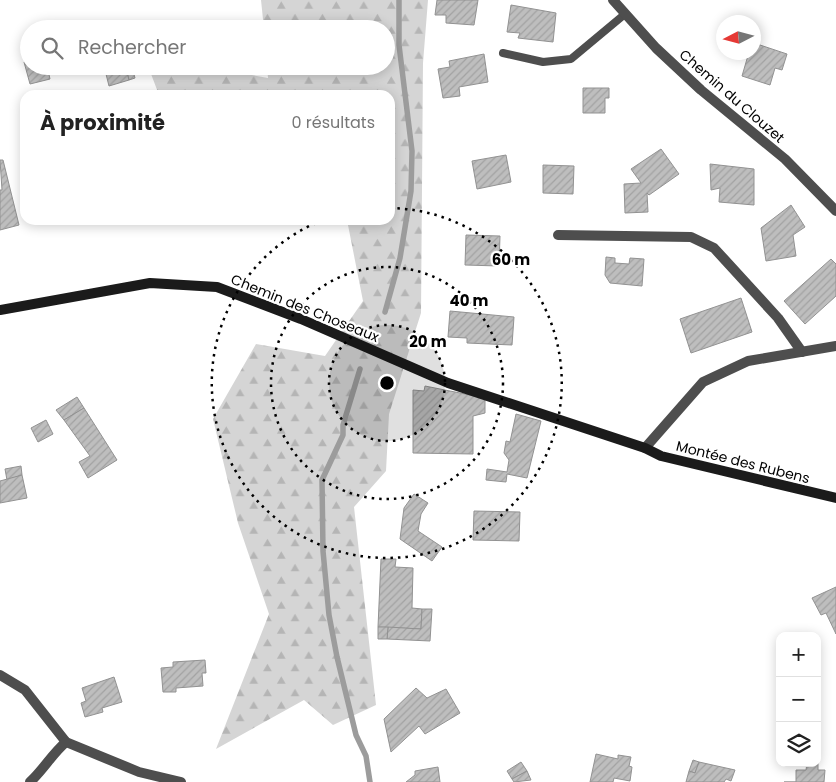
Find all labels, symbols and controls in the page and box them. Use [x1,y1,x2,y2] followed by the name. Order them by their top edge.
[716,15,761,60] north arrow
[20,20,395,75] search box
[38,34,66,62] icon: search
[78,34,186,61] text: Rechercher
[675,45,789,147] street label: Chemin du Clouzet
[40,108,165,137] text: À proximité
[291,111,375,134] text: 0 résultats
[492,249,530,270] text: 60 m
[228,269,382,347] street label: Chemin des Choseaux
[449,290,489,311] text: 40 m
[409,331,447,352] text: 20 m
[378,374,396,392] centre of rings
[674,436,812,488] street label: Montée des Rubens
[776,632,821,767] map controls
[776,632,821,677] button: +
[776,677,821,722] button: −
[776,722,821,767] button: layers

